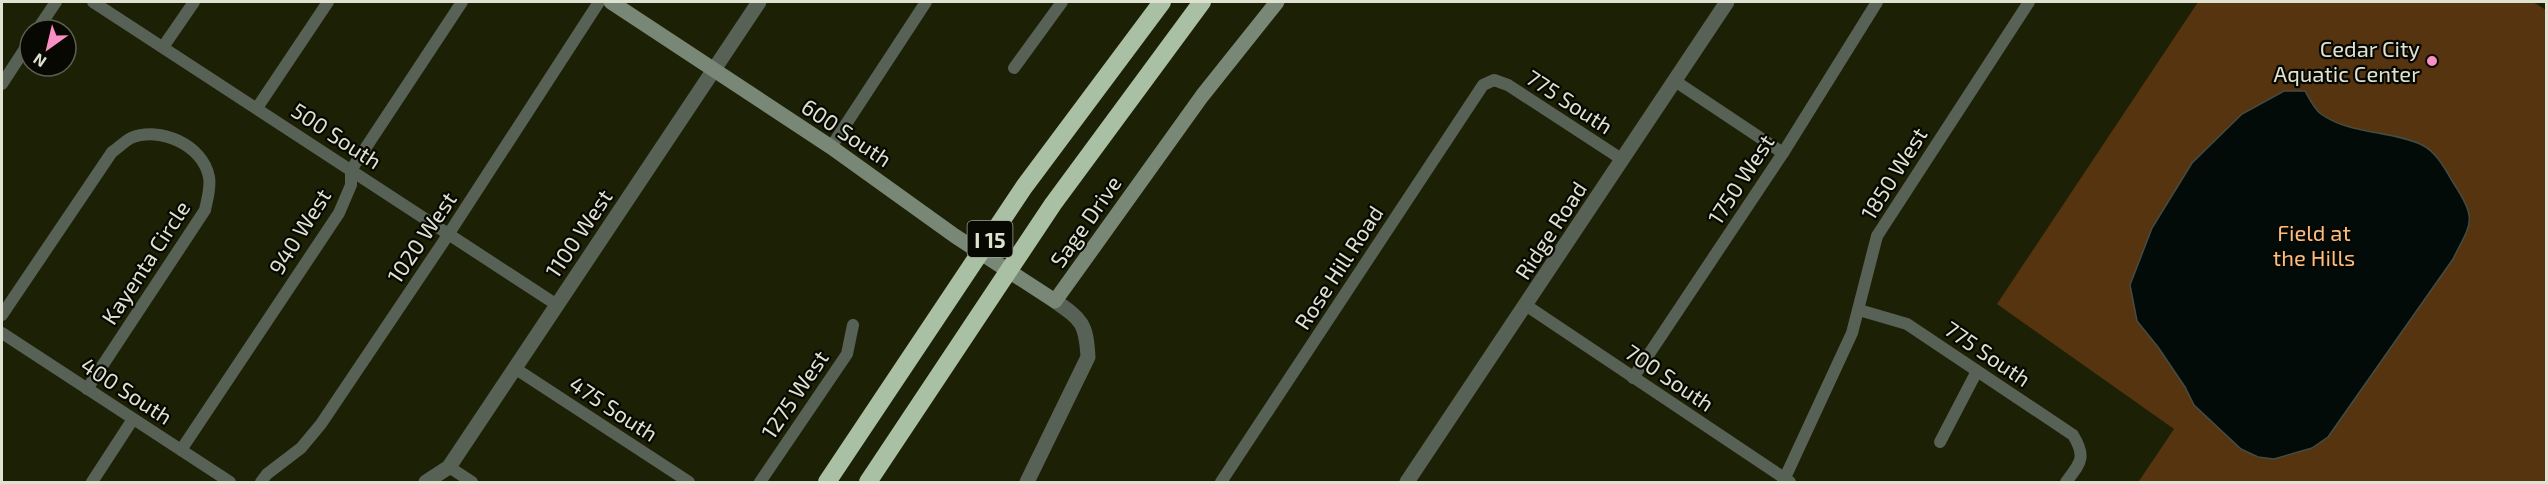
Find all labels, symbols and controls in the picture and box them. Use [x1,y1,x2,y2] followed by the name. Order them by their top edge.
[18,18,78,78] north arrow
[2274,35,2420,86] place label: Cedar City Aquatic Center
[29,50,49,72] text: N
[2425,54,2439,68] marker: Cedar City Aquatic Center
[1522,63,1618,139] street label: 775 South
[797,93,897,171] street label: 600 South
[287,96,387,174] street label: 500 South
[1855,122,1931,224] street label: 1850 West
[1701,129,1779,229] street label: 1750 West
[1044,170,1126,272] street label: Sage Drive
[1509,176,1591,284] street label: Ridge Road
[263,183,335,279] street label: 940 West
[539,184,617,282] street label: 1100 West
[381,187,461,287] street label: 1020 West
[95,195,195,329] street label: Kayenta Circle
[1288,200,1388,334] street label: Rose Hill Road
[2273,219,2355,270] park label: Field at the Hills
[968,221,1012,257] road number: I 15
[1940,315,2036,391] street label: 775 South
[1621,338,1719,416] street label: 700 South
[755,345,833,443] street label: 1275 West
[77,351,177,429] street label: 400 South
[565,370,663,446] street label: 475 South

